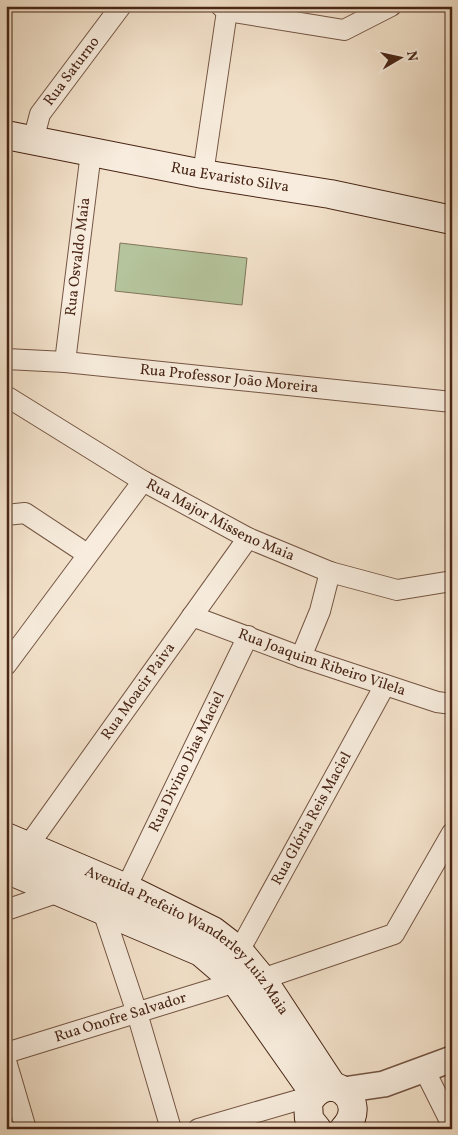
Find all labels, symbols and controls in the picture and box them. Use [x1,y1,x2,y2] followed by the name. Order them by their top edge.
[376,32,426,82] north arrow
[39,33,105,111] street label: Rua Saturno
[401,50,422,63] text: N
[169,157,291,198] street label: Rua Evaristo Silva
[60,196,96,317] street label: Rua Osvaldo Maia
[139,359,319,399] street label: Rua Professor João Moreira
[142,474,298,567] street label: Rua Major Misseno Maia
[235,624,408,701] street label: Rua Joaquim Ribeiro Vilela
[96,638,180,744] street label: Rua Moacir Paiva
[144,688,230,836] street label: Rua Divino Dias Maciel
[267,748,357,889] street label: Rua Glória Reis Maciel
[81,861,293,1019] street label: Avenida Prefeito Wanderley Luiz Maia
[52,987,189,1048] street label: Rua Onofre Salvador

